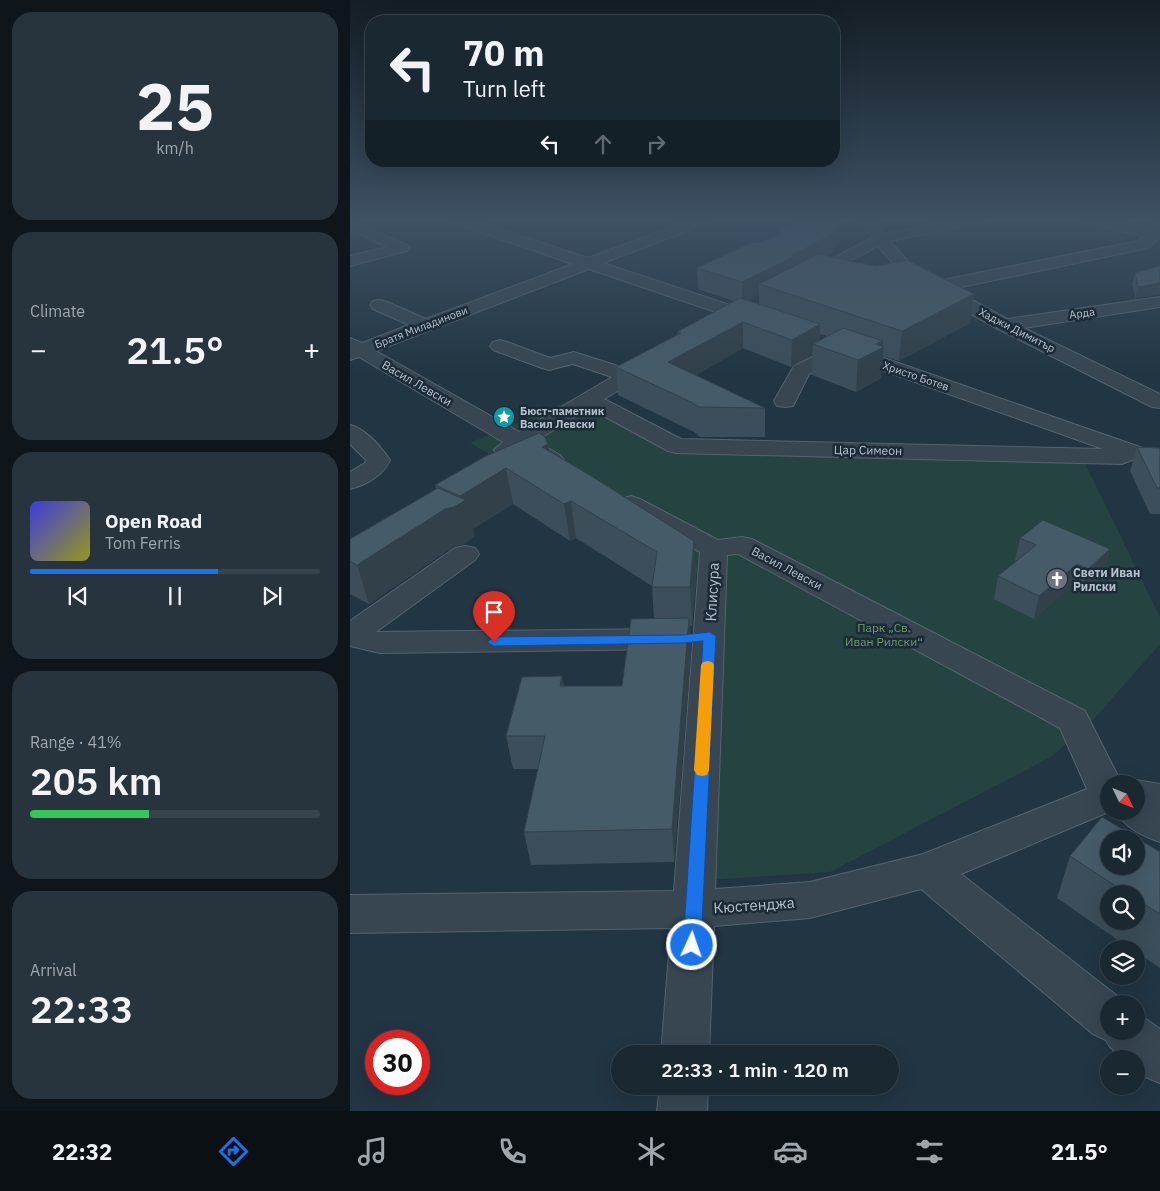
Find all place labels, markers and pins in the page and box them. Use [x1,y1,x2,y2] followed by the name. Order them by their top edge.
[520,404,605,431] place label: Бюст-паметник Васил Левски
[492,405,516,429] place icon: Бюст-паметник Васил Левски
[1073,565,1140,594] place label: Свети Иван Рилски
[1045,567,1069,591] church icon: Свети Иван Рилски
[473,591,515,642] pin

